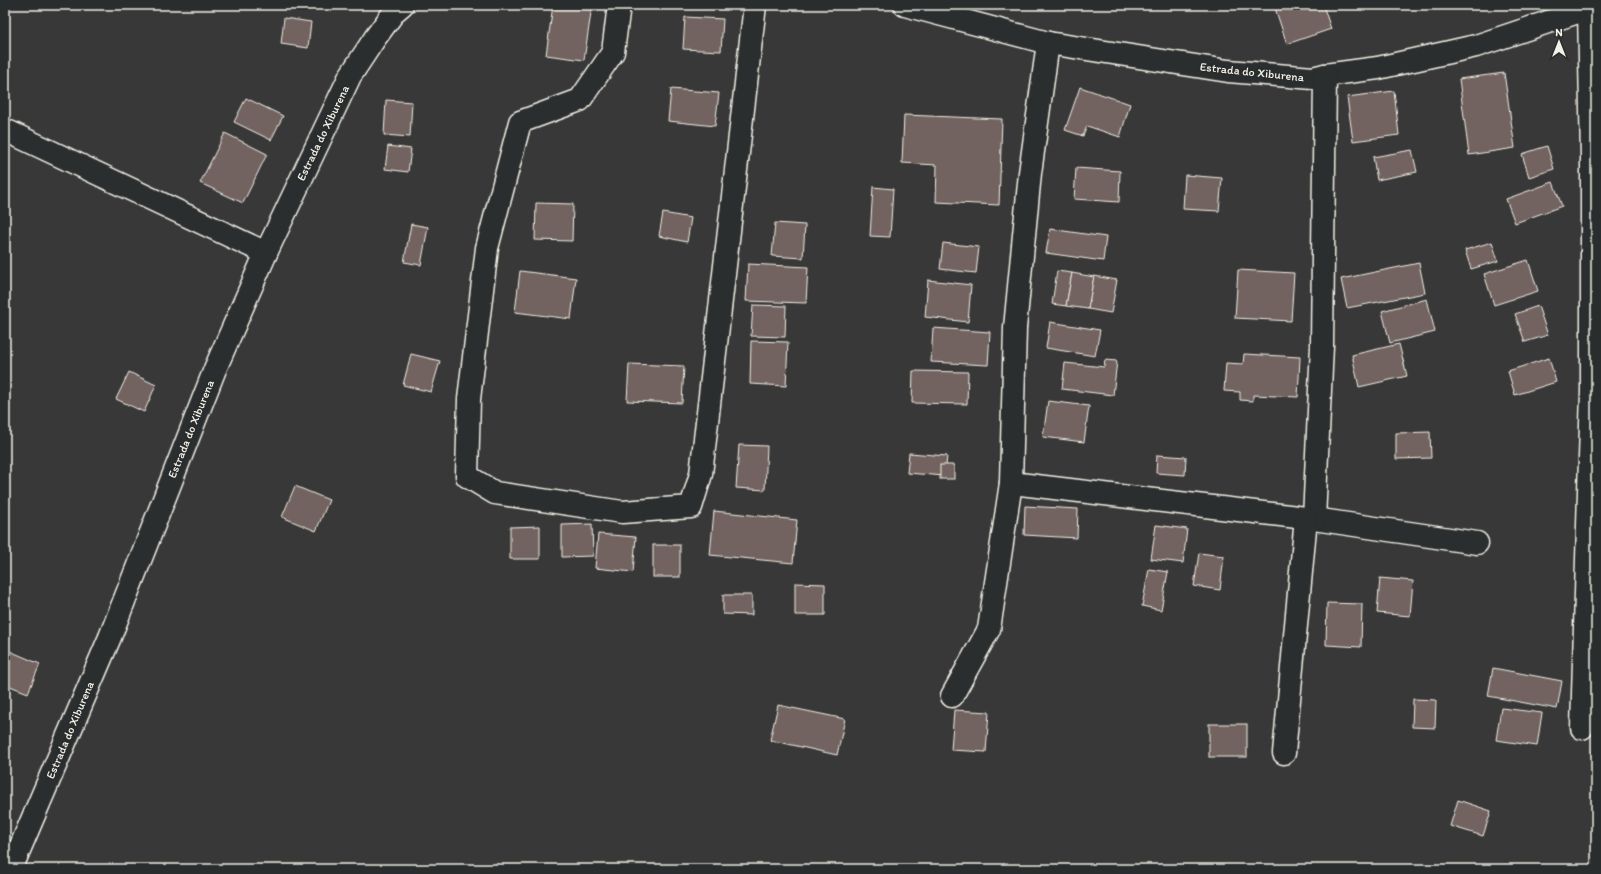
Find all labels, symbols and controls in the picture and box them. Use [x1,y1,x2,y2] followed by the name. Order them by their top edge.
[1539,22,1579,62] north arrow
[1555,26,1563,39] text: N
[1199,60,1306,85] street label: Estrada do Xiburena
[294,82,353,183] street label: Estrada do Xiburena
[165,377,217,480] street label: Estrada do Xiburena
[43,678,97,781] street label: Estrada do Xiburena

